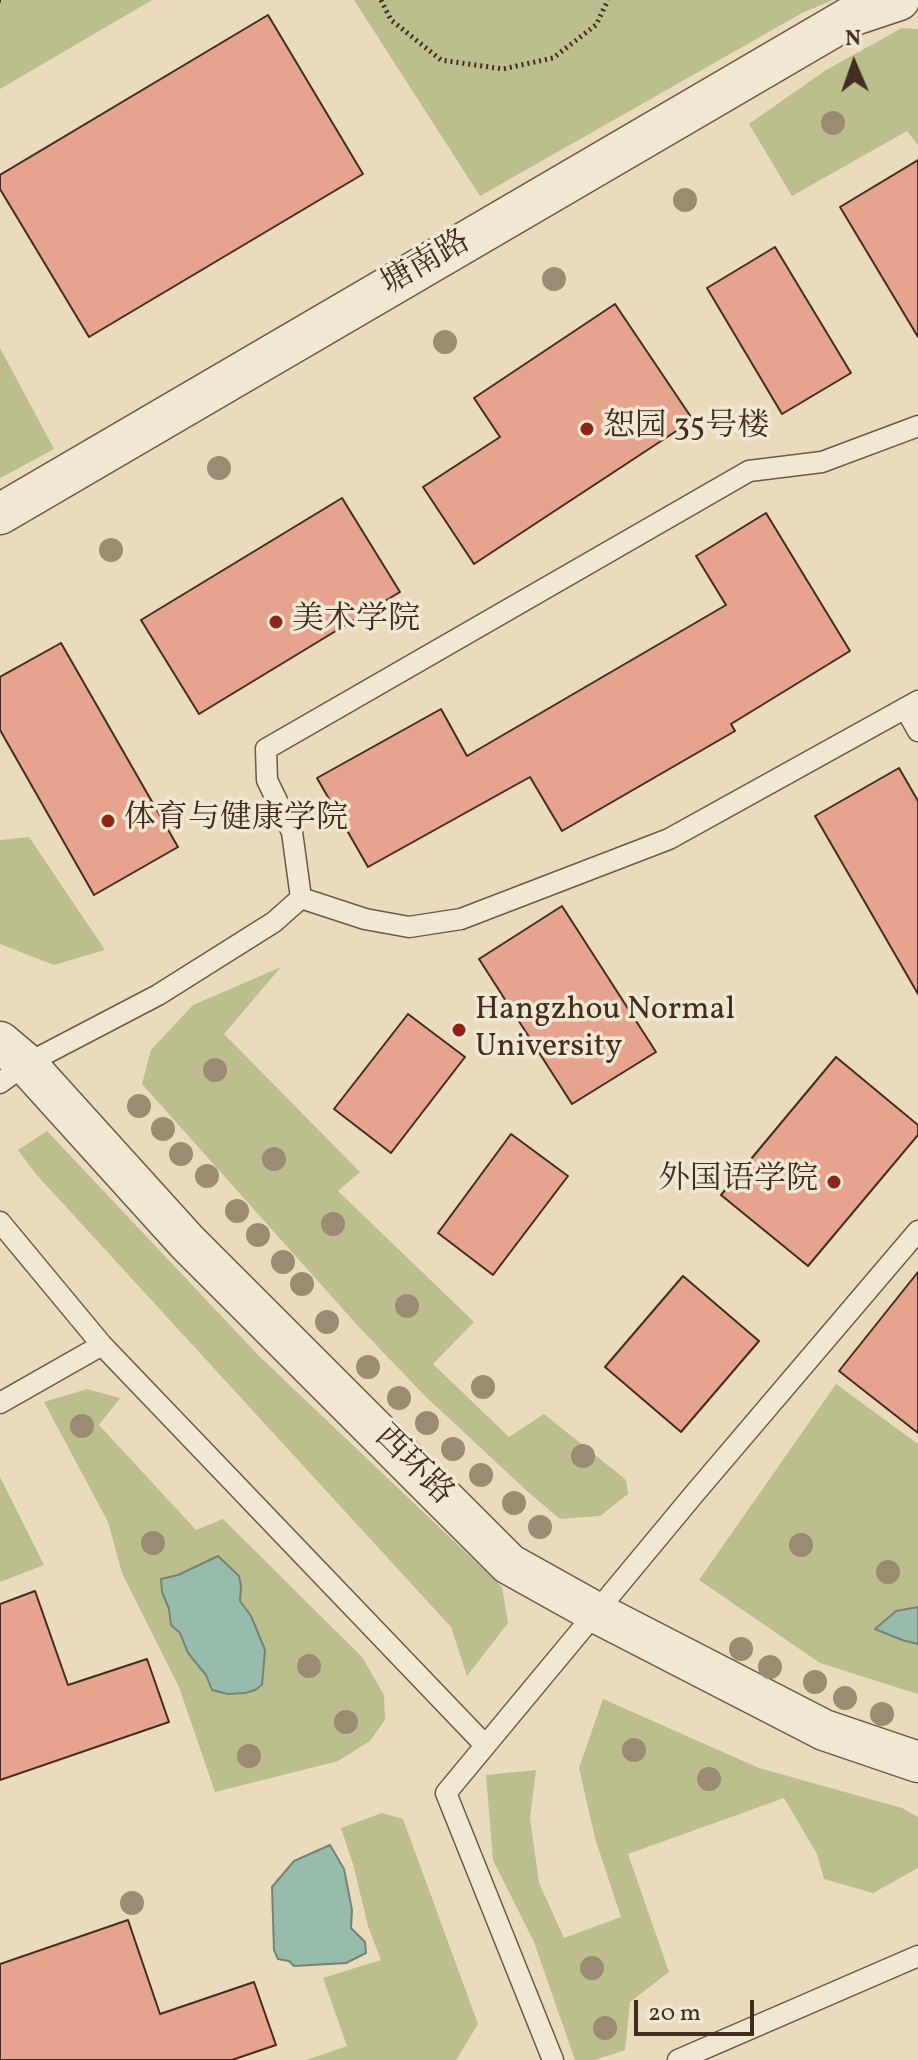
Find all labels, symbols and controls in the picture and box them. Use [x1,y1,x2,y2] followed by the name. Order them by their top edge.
[814,24,894,104] north arrow
[845,24,862,55] text: N
[376,224,478,306] street label: 塘南路
[603,410,769,448] place label: 恕园 35号楼
[578,420,596,438] marker: 恕园 35号楼
[292,603,420,641] place label: 美术学院
[267,613,285,631] marker: 美术学院
[124,802,348,840] place label: 体育与健康学院
[99,812,117,830] marker: 体育与健康学院
[475,993,735,1068] place label: Hangzhou Normal University
[450,1021,468,1039] marker: Hangzhou Normal University
[658,1163,818,1201] place label: 外国语学院
[825,1173,843,1191] marker: 外国语学院
[364,1419,460,1515] street label: 西环路
[638,1984,758,2034] scale bar
[648,1997,701,2031] text: 20 m

